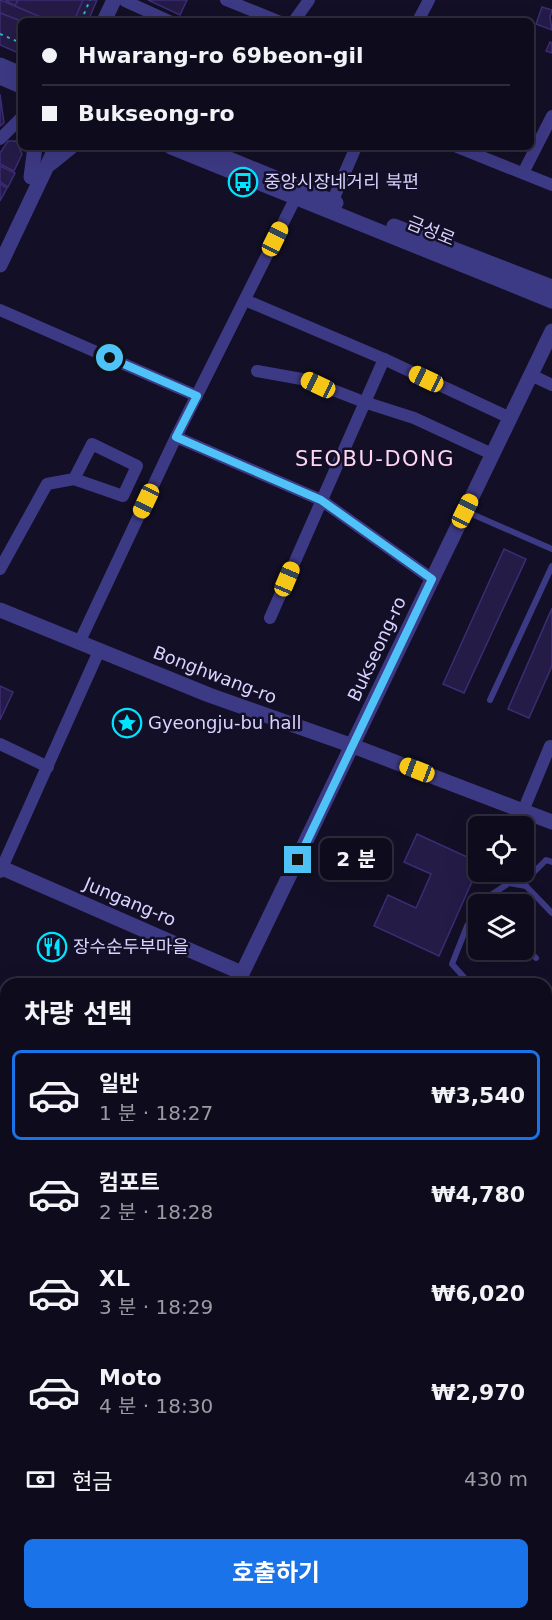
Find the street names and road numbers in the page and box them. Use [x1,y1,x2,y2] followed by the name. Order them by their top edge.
[404,211,458,250] street label: 금성로
[343,593,410,704] street label: Bukseong-ro
[150,641,280,708] street label: Bonghwang-ro
[80,872,179,930] street label: Jungang-ro

